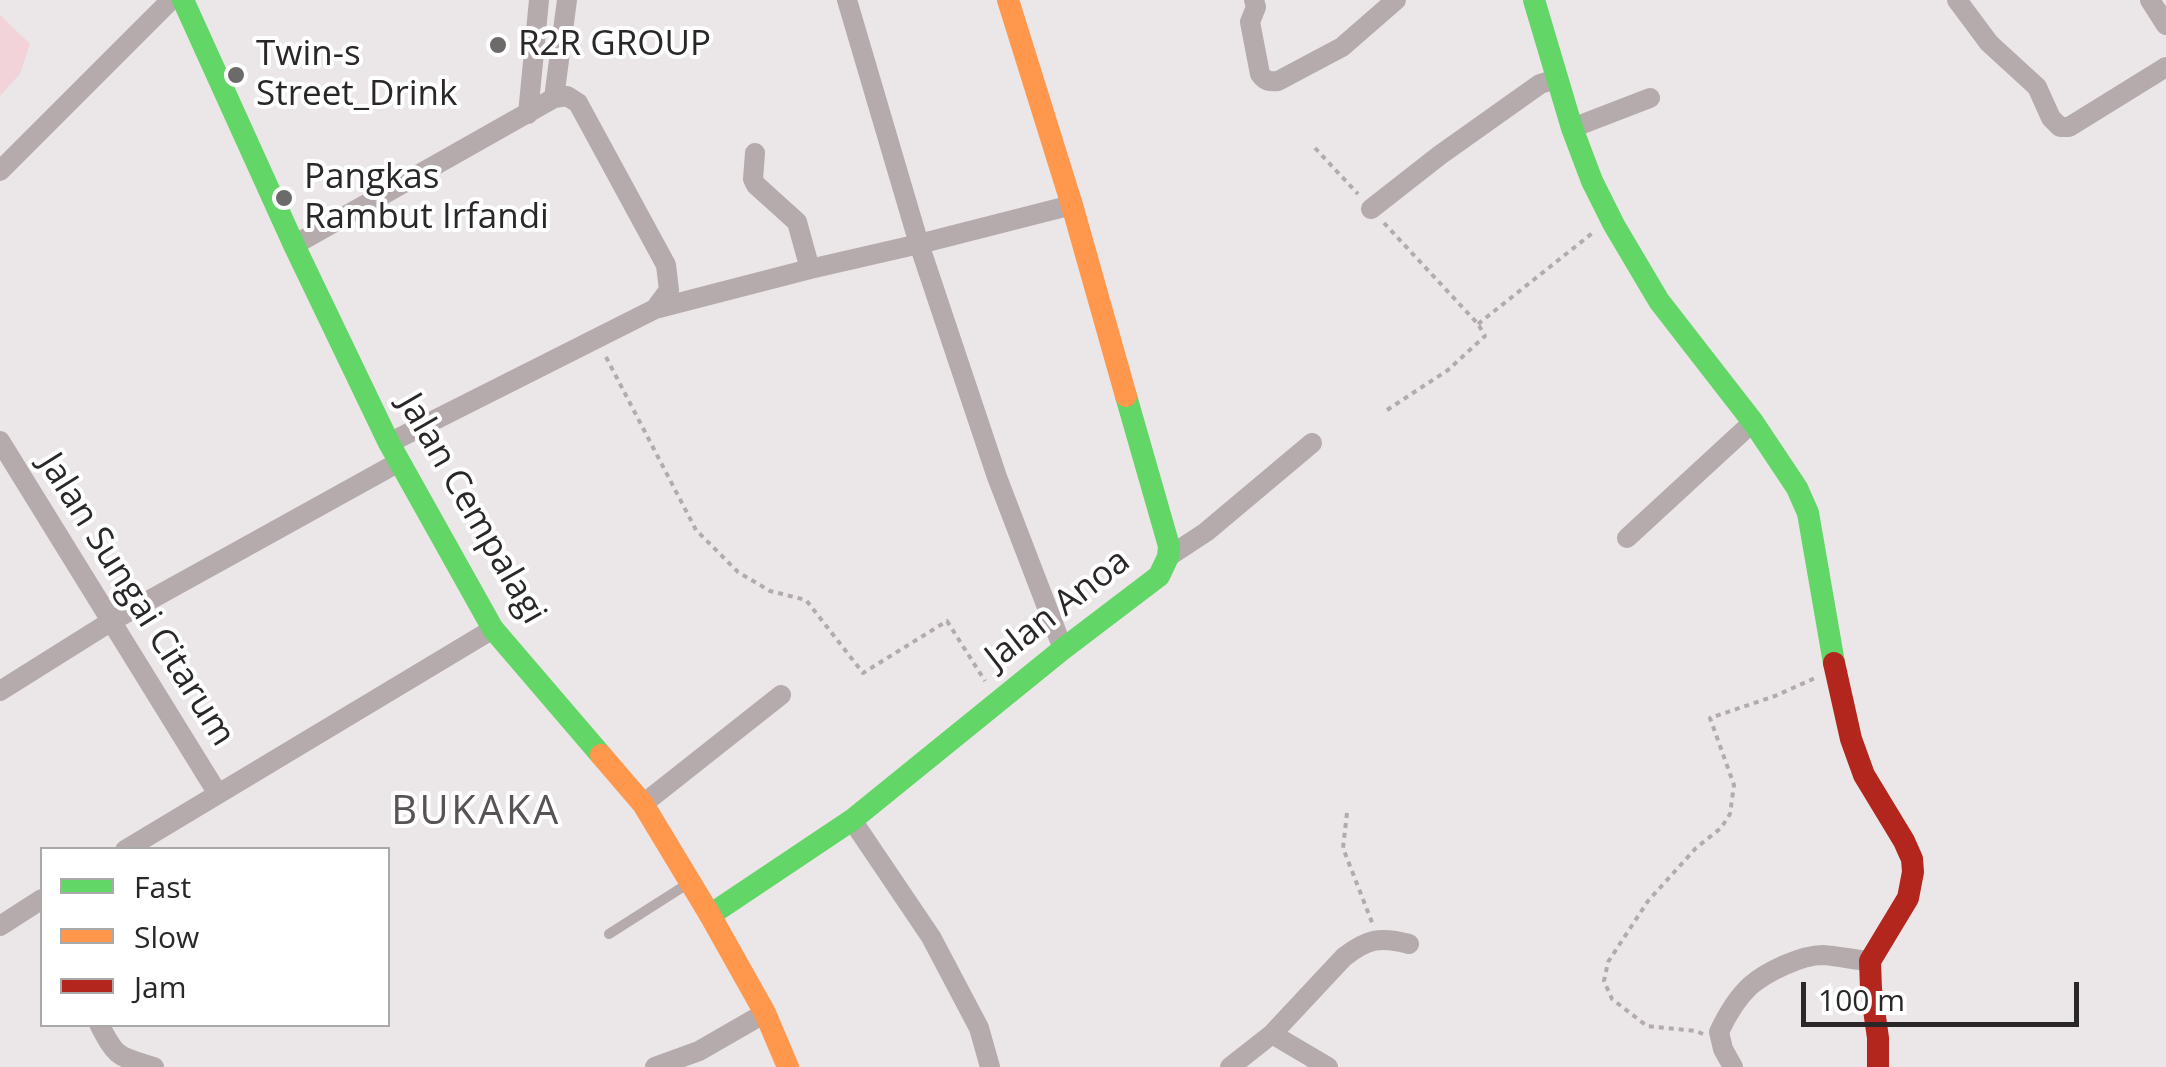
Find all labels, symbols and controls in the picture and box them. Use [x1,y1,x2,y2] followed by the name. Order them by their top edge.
[518,24,711,66] place label: R2R GROUP
[256,34,457,116] place label: Twin-s Street_Drink
[487,34,509,56] marker: R2R GROUP
[225,64,247,86] marker: Twin-s Street_Drink
[304,157,549,239] place label: Pangkas Rambut Irfandi
[273,187,295,209] marker: Pangkas Rambut Irfandi
[388,386,554,632] street label: Jalan Cempalagi
[29,446,243,754] street label: Jalan Sungai Citarum
[977,541,1139,679] street label: Jalan Anoa
[391,789,561,837] district label: BUKAKA
[40,847,390,1027] legend
[134,866,191,907] text: Fast
[134,916,199,957] text: Slow
[1806,962,2084,1024] scale bar
[134,966,187,1007] text: Jam
[1818,979,1905,1020] text: 100 m

